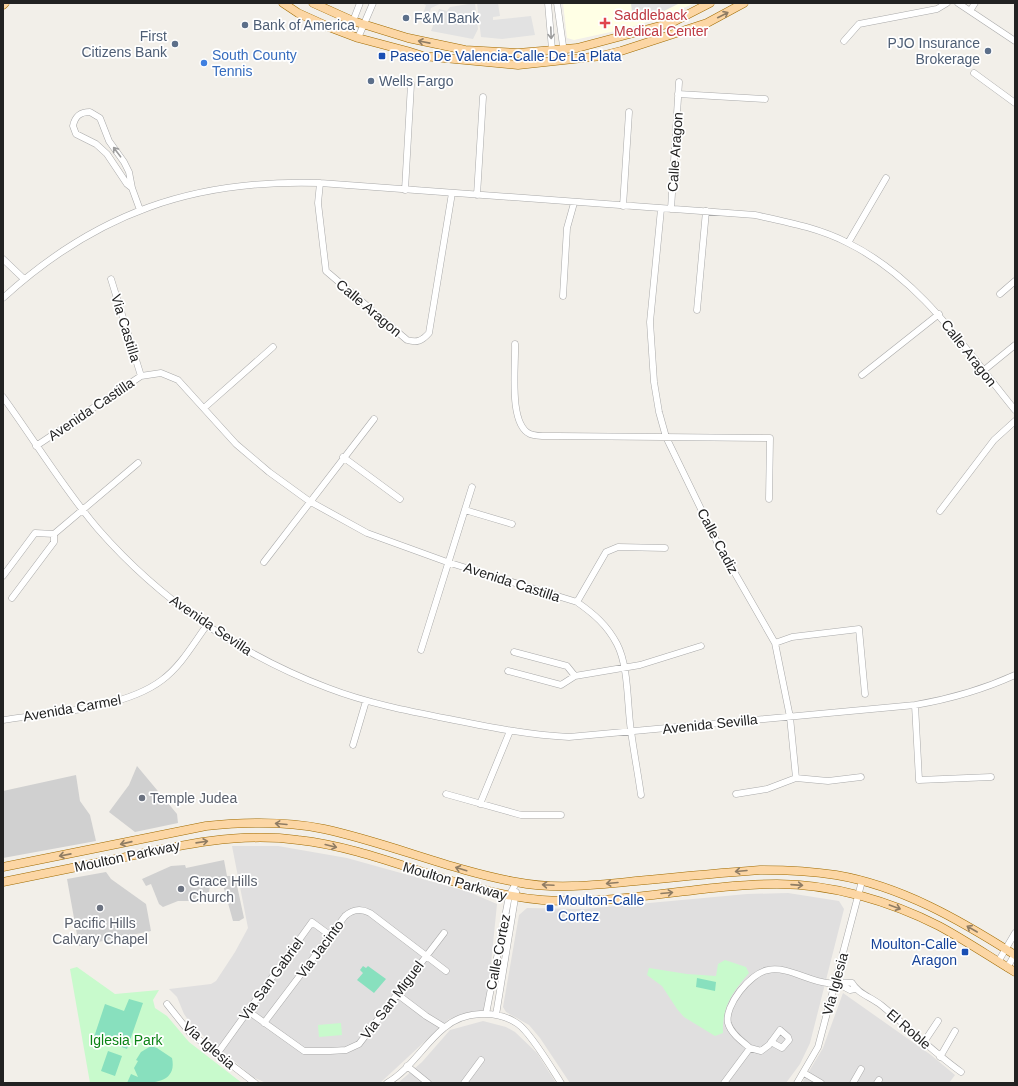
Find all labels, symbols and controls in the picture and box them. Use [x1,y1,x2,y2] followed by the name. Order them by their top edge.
[614,7,708,39] place label: Saddleback Medical Center
[414,10,480,26] place label: F&M Bank
[717,10,729,18] one-way arrow
[401,13,411,23] marker: F&M Bank
[253,17,355,33] place label: Bank of America
[599,17,611,29] marker: Saddleback Medical Center
[240,20,250,30] marker: Bank of America
[548,26,555,39] one-way arrow
[81,28,168,60] place label: First Citizens Bank
[887,35,980,67] place label: PJO Insurance Brokerage
[418,37,431,45] one-way arrow
[170,39,180,49] marker: First Citizens Bank
[983,46,993,56] marker: PJO Insurance Brokerage
[212,47,297,79] place label: South County Tennis
[390,48,622,64] place label: Paseo De Valencia-Calle De La Plata
[377,51,387,61] marker: Paseo De Valencia-Calle De La Plata
[199,58,209,68] marker: South County Tennis
[379,73,454,89] place label: Wells Fargo
[366,76,376,86] marker: Wells Fargo
[664,111,686,193] street label: Calle Aragon
[113,147,122,158] one-way arrow
[333,276,405,340] street label: Calle Aragon
[108,292,144,364] street label: Via Castilla
[938,316,1000,390] street label: Calle Aragon
[45,374,137,444] street label: Avenida Castilla
[694,506,742,576] street label: Calle Cadiz
[462,559,562,605] street label: Avenida Castilla
[167,592,255,658] street label: Avenida Sevilla
[22,691,122,725] street label: Avenida Carmel
[662,711,759,737] street label: Avenida Sevilla
[150,790,237,806] place label: Temple Judea
[137,793,147,803] marker: Temple Judea
[275,820,288,828] one-way arrow
[73,837,181,875] street label: Moulton Parkway
[195,838,208,846] one-way arrow
[120,839,133,847] one-way arrow
[324,843,337,850] one-way arrow
[59,851,72,859] one-way arrow
[401,859,509,903] street label: Moulton Parkway
[455,865,468,872] one-way arrow
[735,868,748,875] one-way arrow
[189,873,257,905] place label: Grace Hills Church
[606,880,619,887] one-way arrow
[542,882,555,889] one-way arrow
[790,882,803,889] one-way arrow
[176,884,186,894] marker: Grace Hills Church
[660,889,673,897] one-way arrow
[558,892,645,924] place label: Moulton-Calle Cortez
[95,903,105,913] marker: Pacific Hills Calvary Chapel
[545,903,555,913] marker: Moulton-Calle Cortez
[889,904,901,912] one-way arrow
[483,913,513,991] street label: Calle Cortez
[52,915,148,947] place label: Pacific Hills Calvary Chapel
[293,917,347,981] street label: Via Jacinto
[966,925,978,933] one-way arrow
[236,935,306,1023] street label: Via San Gabriel
[871,936,957,968] place label: Moulton-Calle Aragon
[960,947,970,957] marker: Moulton-Calle Aragon
[819,951,851,1017] street label: Via Iglesia
[357,958,427,1042] street label: Via San Miguel
[884,1006,934,1053] street label: El Roble
[179,1018,239,1072] street label: Via Iglesia
[89,1032,164,1048] park label: Iglesia Park

